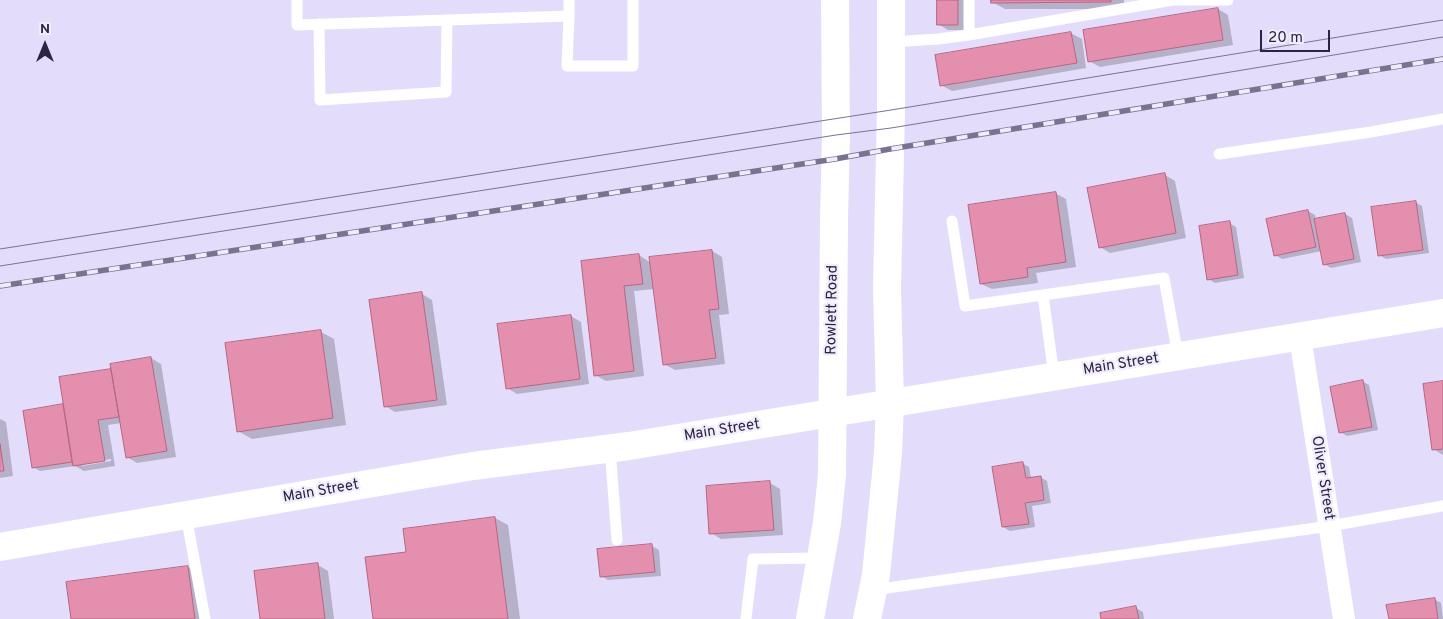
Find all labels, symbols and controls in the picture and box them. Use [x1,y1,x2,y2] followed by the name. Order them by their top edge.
[20,20,70,70] north arrow
[1263,20,1333,52] scale bar
[40,21,50,38] text: N
[1268,29,1303,48] text: 20 m
[823,265,843,355] street label: Rowlett Road
[1082,350,1160,380] street label: Main Street
[683,416,761,446] street label: Main Street
[1306,435,1338,521] street label: Oliver Street
[282,476,360,508] street label: Main Street

